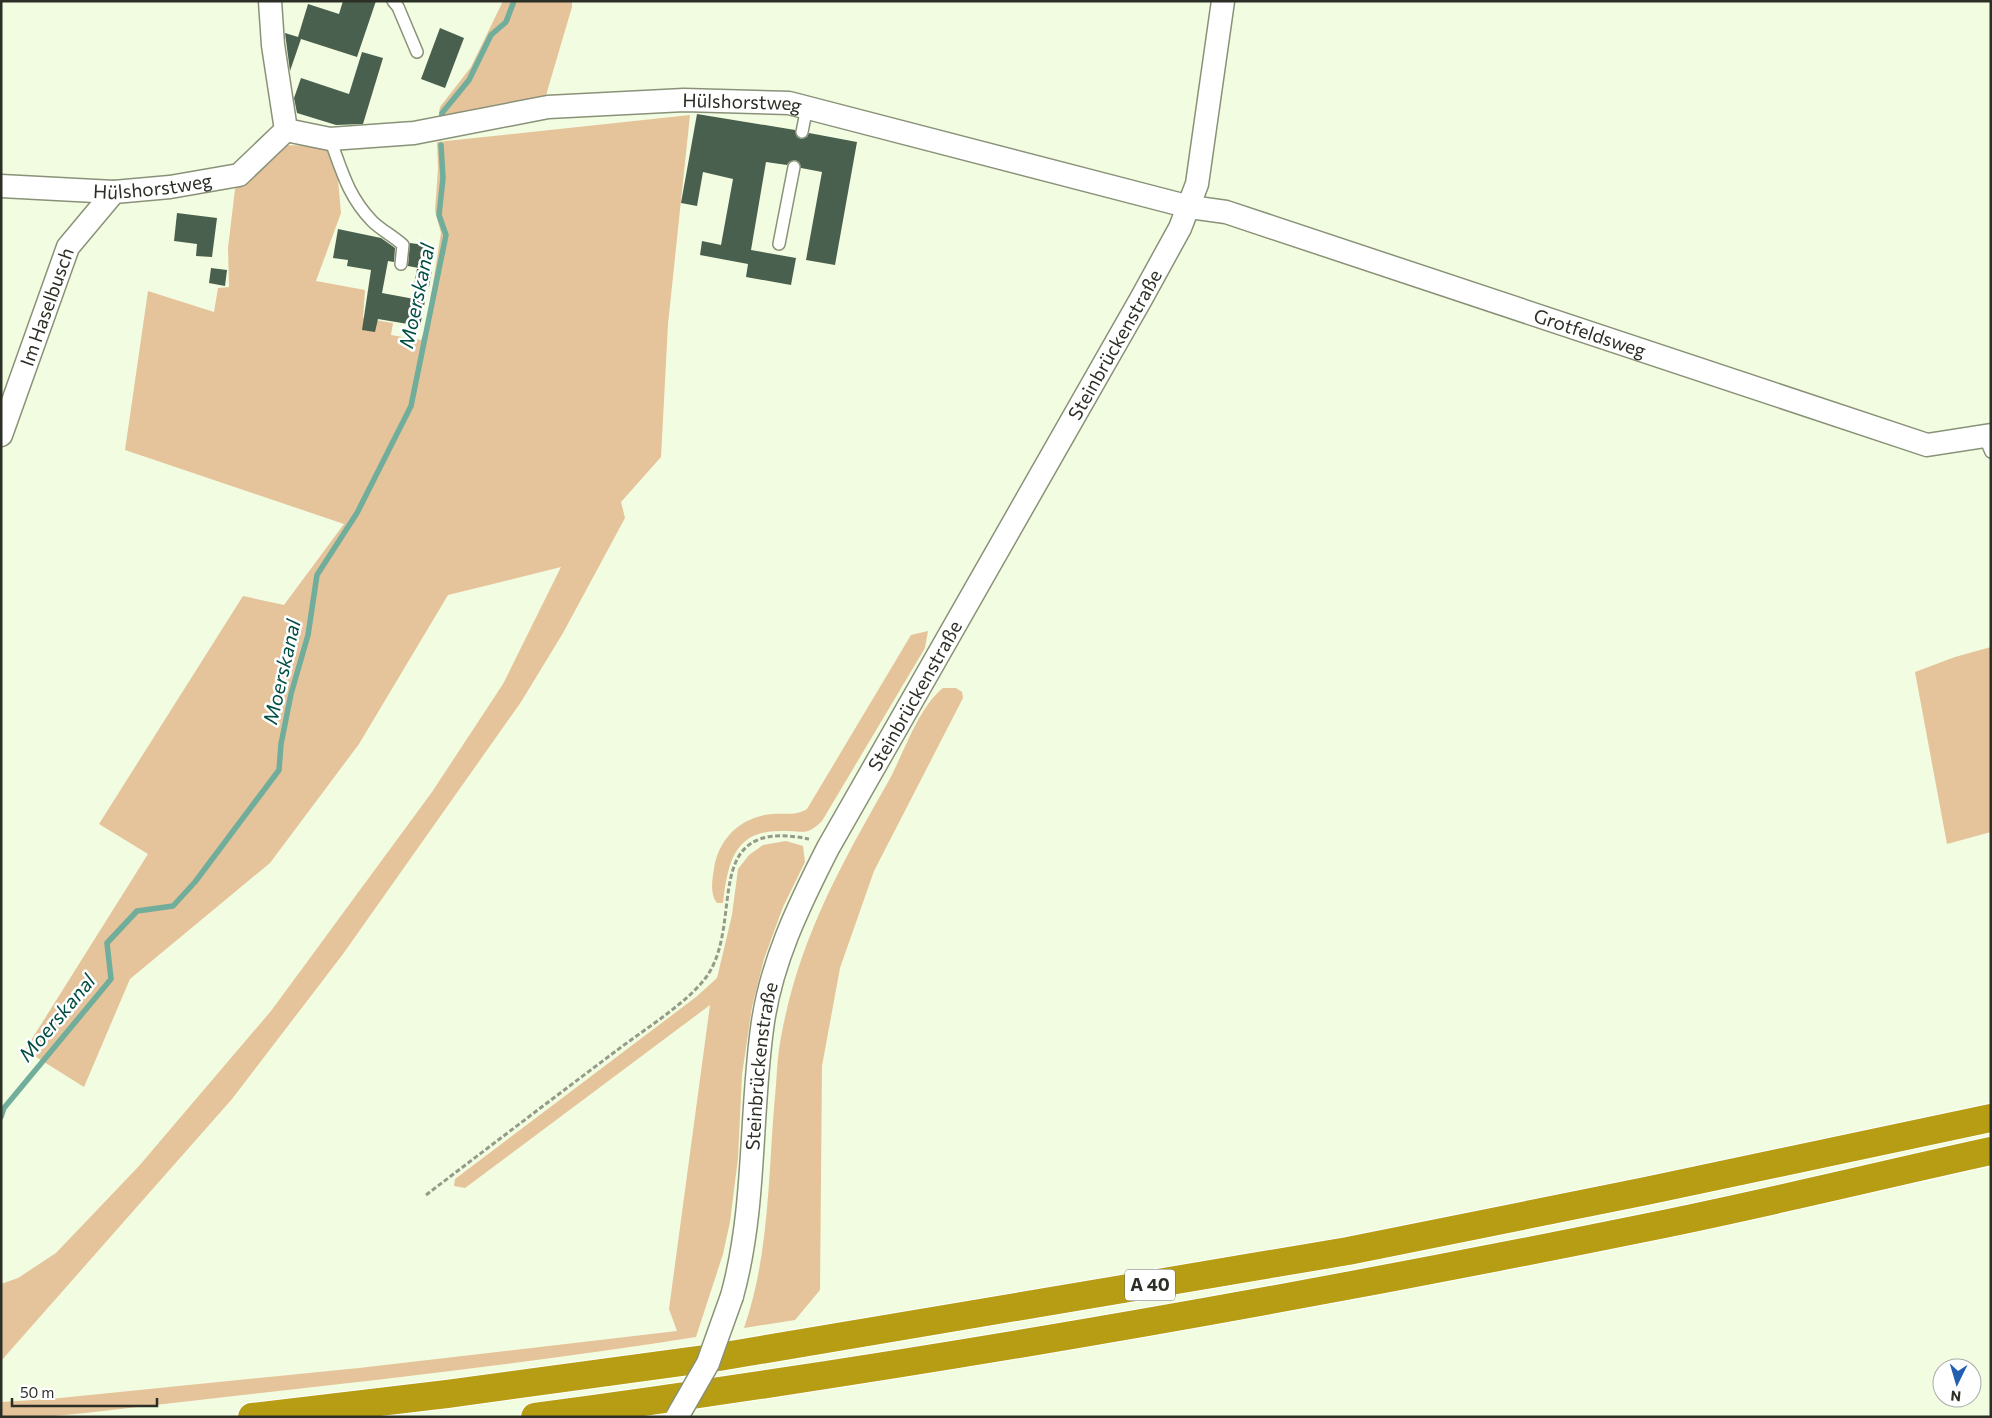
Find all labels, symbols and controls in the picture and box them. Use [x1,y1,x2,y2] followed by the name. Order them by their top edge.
[682,88,804,117] street label: Hülshorstweg
[93,168,214,203] street label: Hülshorstweg
[393,240,439,350] water label: Moerskanal
[15,244,78,369] street label: Im Haselbusch
[1063,265,1166,424] street label: Steinbrückenstraße
[1531,303,1649,362] street label: Grotfeldsweg
[257,616,305,726] water label: Moerskanal
[862,616,966,775] street label: Steinbrückenstraße
[13,968,100,1066] water label: Moerskanal
[740,979,782,1151] street label: Steinbrückenstraße
[1125,1270,1175,1300] road number: A 40
[1932,1358,1982,1408] north arrow
[12,1376,158,1408] scale bar
[20,1383,54,1401] text: 50 m
[1950,1388,1962,1405] text: N

